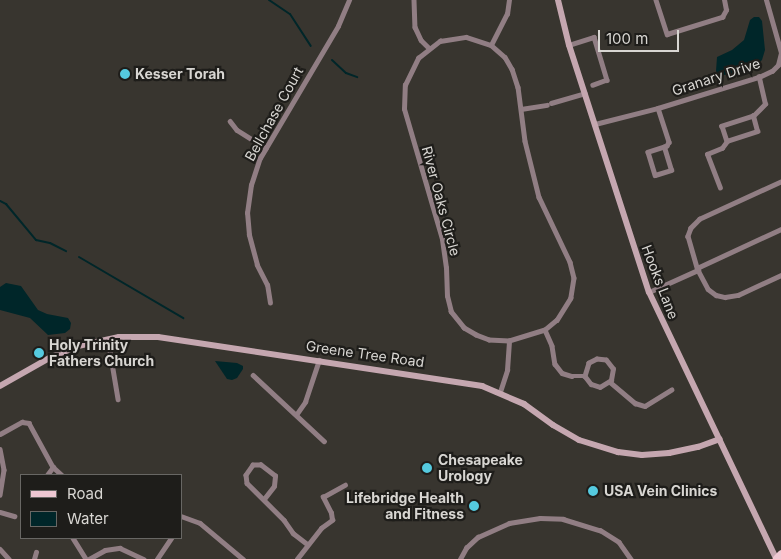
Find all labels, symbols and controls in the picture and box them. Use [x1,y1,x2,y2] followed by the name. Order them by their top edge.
[601,20,682,52] scale bar
[606,29,648,48] text: 100 m
[670,55,762,99] street label: Granary Drive
[241,64,307,164] street label: Bellchase Court
[135,66,225,82] place label: Kesser Torah
[119,68,131,80] marker: Kesser Torah
[418,144,464,258] street label: River Oaks Circle
[638,242,682,322] street label: Hooks Lane
[49,337,154,370] place label: Holy Trinity Fathers Church
[305,337,425,371] street label: Greene Tree Road
[33,347,45,359] marker: Holy Trinity Fathers Church
[438,452,523,484] place label: Chesapeake Urology
[420,461,434,475] marker: Chesapeake Urology
[20,474,182,539] legend
[604,483,717,499] place label: USA Vein Clinics
[67,484,103,503] text: Road
[586,484,600,498] marker: USA Vein Clinics
[346,490,464,522] place label: Lifebridge Health and Fitness
[468,500,480,512] marker: Lifebridge Health and Fitness
[67,509,109,528] text: Water

